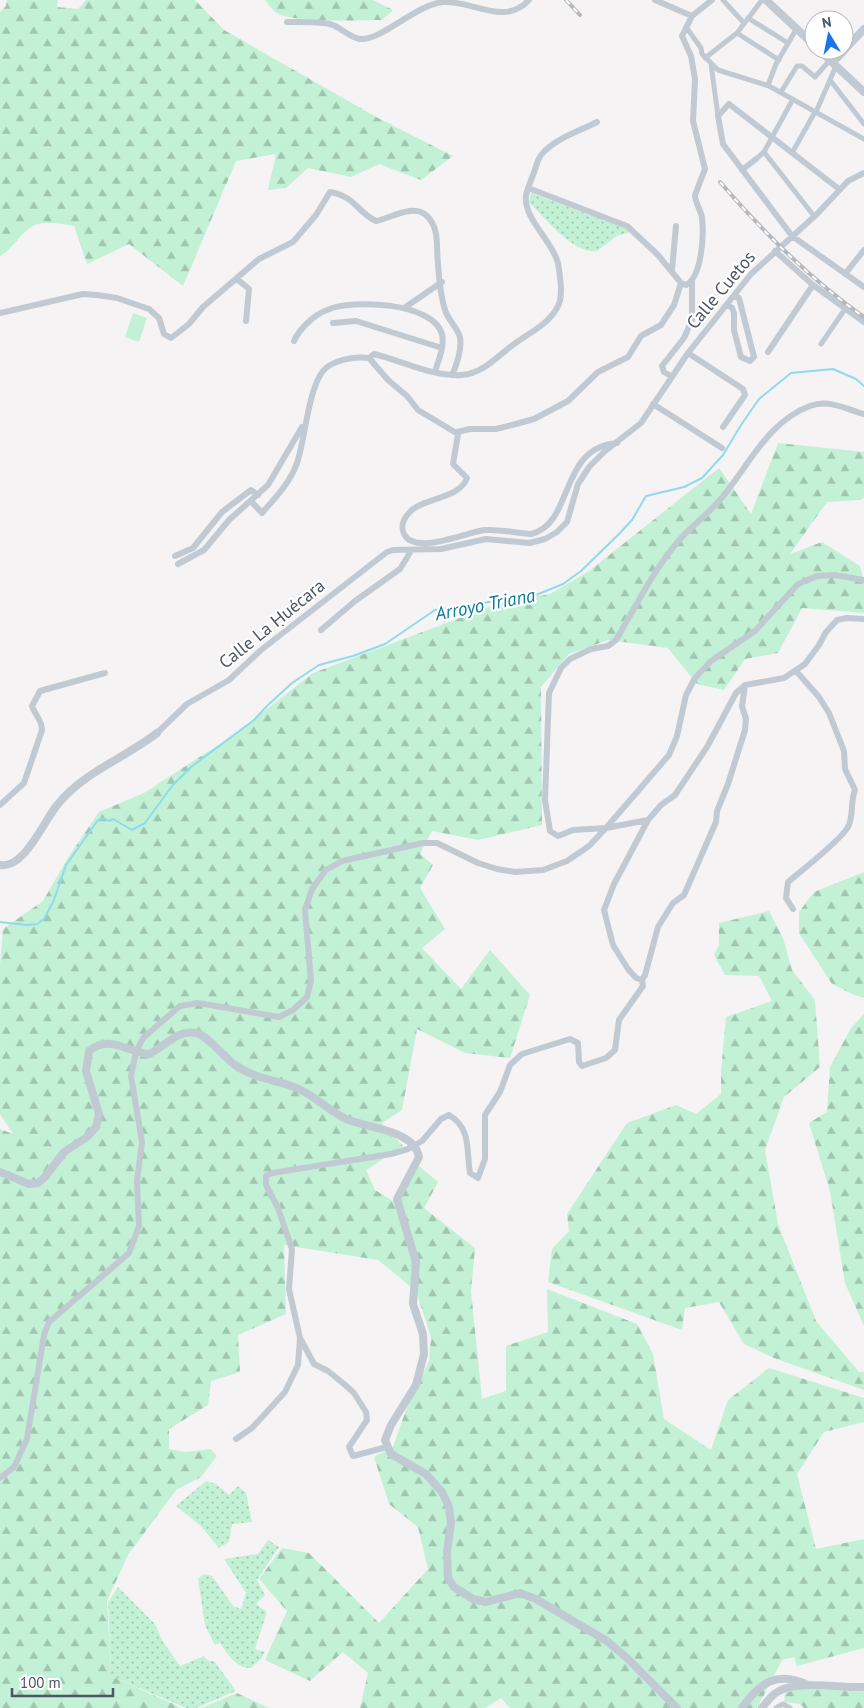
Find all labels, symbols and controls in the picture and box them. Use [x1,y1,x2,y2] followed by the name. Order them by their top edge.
[804,10,854,60] north arrow
[821,13,833,32] text: N
[681,246,760,334] street label: Calle Cuetos
[214,574,329,673] street label: Calle La Ḥuécara
[432,582,538,626] water label: Arroyo Triana
[12,1666,114,1698] scale bar
[20,1673,61,1692] text: 100 m

